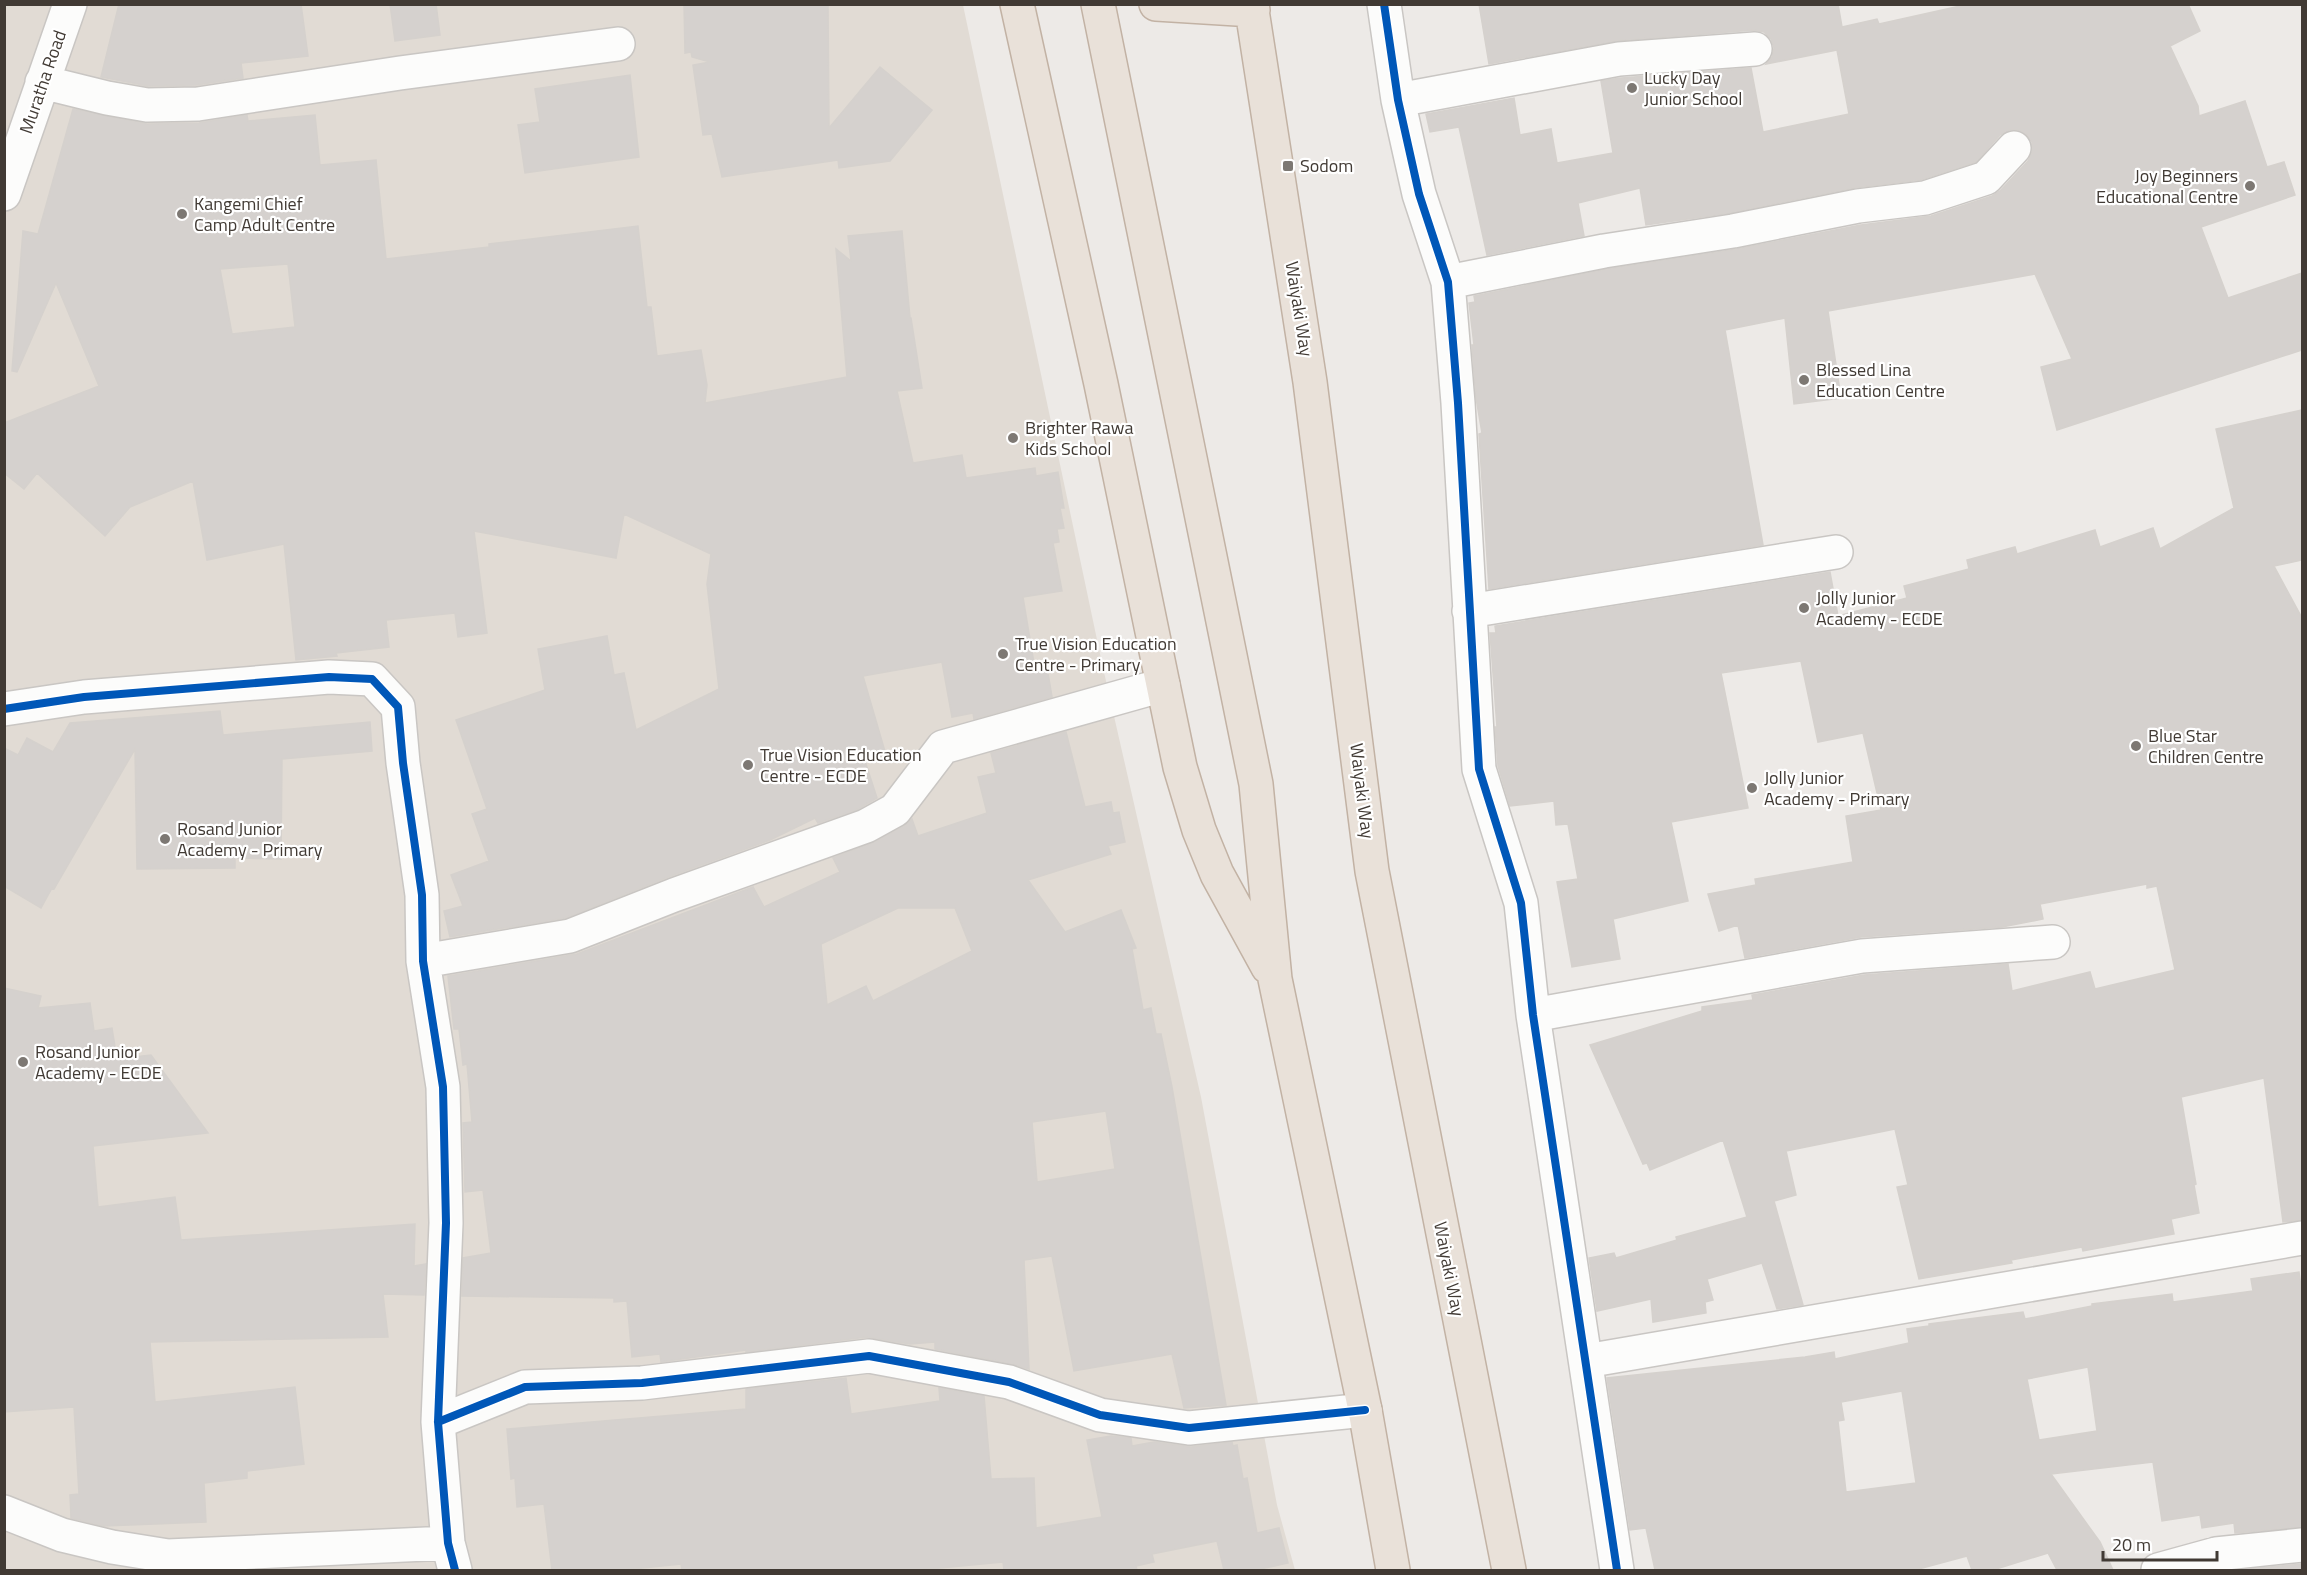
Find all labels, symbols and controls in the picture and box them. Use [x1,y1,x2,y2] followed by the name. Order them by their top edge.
[12,26,73,137] street label: Muratha Road
[1644,64,1743,112] place label: Lucky Day Junior School
[1625,81,1639,95] marker: Lucky Day Junior School
[1300,152,1353,179] place label: Sodom
[1281,159,1295,173] marker: Sodom
[2096,162,2238,210] place label: Joy Beginners Educational Centre
[2243,179,2257,193] marker: Joy Beginners Educational Centre
[194,190,335,238] place label: Kangemi Chief Camp Adult Centre
[175,207,189,221] marker: Kangemi Chief Camp Adult Centre
[1279,259,1320,359] street label: Waiyaki Way
[1816,356,1945,404] place label: Blessed Lina Education Centre
[1797,373,1811,387] marker: Blessed Lina Education Centre
[1025,414,1133,462] place label: Brighter Rawa Kids School
[1006,431,1020,445] marker: Brighter Rawa Kids School
[1816,584,1943,632] place label: Jolly Junior Academy - ECDE
[1797,601,1811,615] marker: Jolly Junior Academy - ECDE
[1015,630,1177,678] place label: True Vision Education Centre - Primary
[996,647,1010,661] marker: True Vision Education Centre - Primary
[2148,722,2264,770] place label: Blue Star Children Centre
[2129,739,2143,753] marker: Blue Star Children Centre
[760,741,922,789] place label: True Vision Education Centre - ECDE
[1343,742,1382,841] street label: Waiyaki Way
[741,758,755,772] marker: True Vision Education Centre - ECDE
[1764,764,1910,812] place label: Jolly Junior Academy - Primary
[1745,781,1759,795] marker: Jolly Junior Academy - Primary
[177,815,323,863] place label: Rosand Junior Academy - Primary
[158,832,172,846] marker: Rosand Junior Academy - Primary
[35,1038,162,1086] place label: Rosand Junior Academy - ECDE
[16,1055,30,1069] marker: Rosand Junior Academy - ECDE
[1427,1219,1472,1319] street label: Waiyaki Way
[2103,1524,2217,1562] scale bar
[2112,1531,2151,1558] text: 20 m

